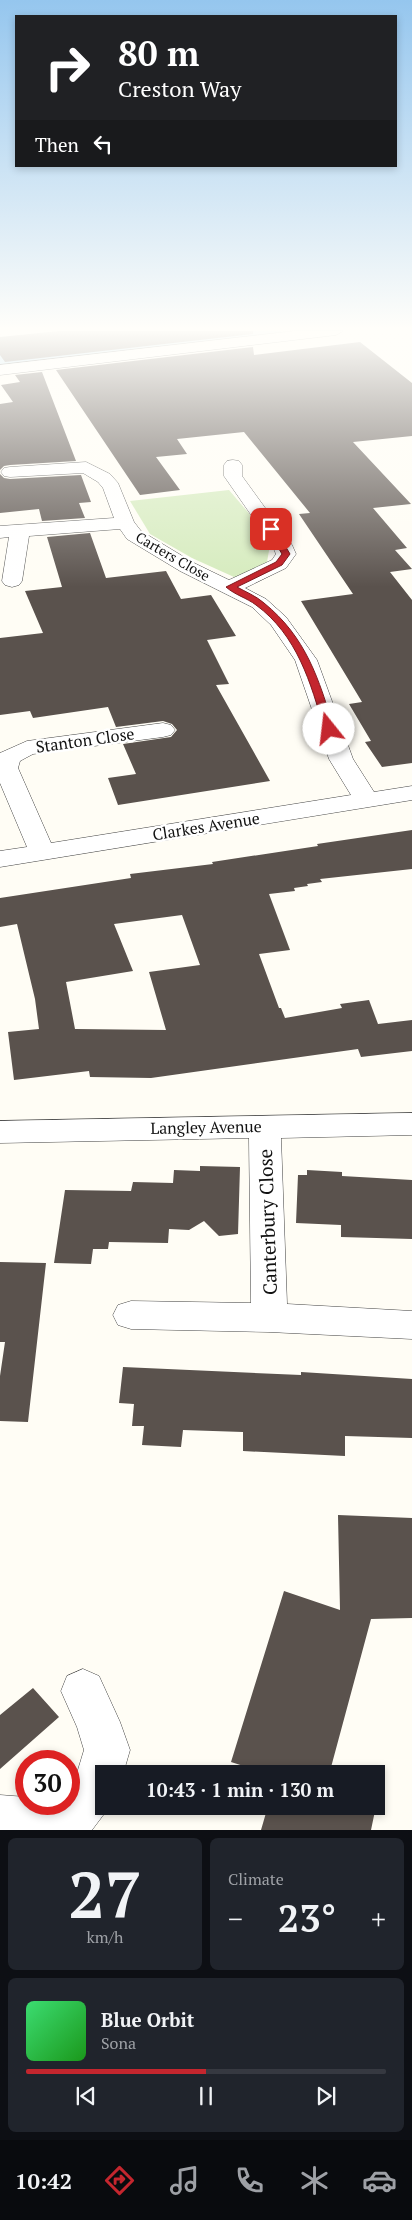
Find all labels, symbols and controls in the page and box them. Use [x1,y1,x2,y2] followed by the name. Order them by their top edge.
[118,30,199,76] text: 80 m
[35,35,100,100] icon: right
[118,74,241,103] text: Creston Way
[89,130,117,158] icon: left
[35,132,79,157] text: Then
[250,508,292,550] pin
[257,515,285,543] icon: arrive
[132,527,214,585] street label: Carters Close
[302,702,354,754] position arrow
[34,722,136,758] street label: Stanton Close
[151,807,261,845] street label: Clarkes Avenue
[150,1115,262,1139] street label: Langley Avenue
[252,1148,282,1296] street label: Canterbury Close
[15,1750,80,1815] speed limit sign: 30
[146,1777,334,1802] text: 10:43 · 1 min · 130 m
[68,1850,142,1937] text: 27
[228,1868,284,1890] text: Climate
[278,1893,336,1943] text: 23°
[228,1900,243,1937] text: −
[371,1900,386,1937] text: +
[87,1926,123,1948] text: km/h
[101,2007,194,2032] text: Blue Orbit
[101,2032,136,2054] text: Sona
[72,2082,100,2110] icon: previous
[192,2082,220,2110] icon: pause
[312,2082,340,2110] icon: next
[102,2163,137,2198] icon: directions
[167,2163,202,2198] icon: music
[232,2163,267,2198] icon: phone
[297,2163,332,2198] icon: climate
[362,2163,397,2198] icon: car
[15,2166,72,2195] text: 10:42

